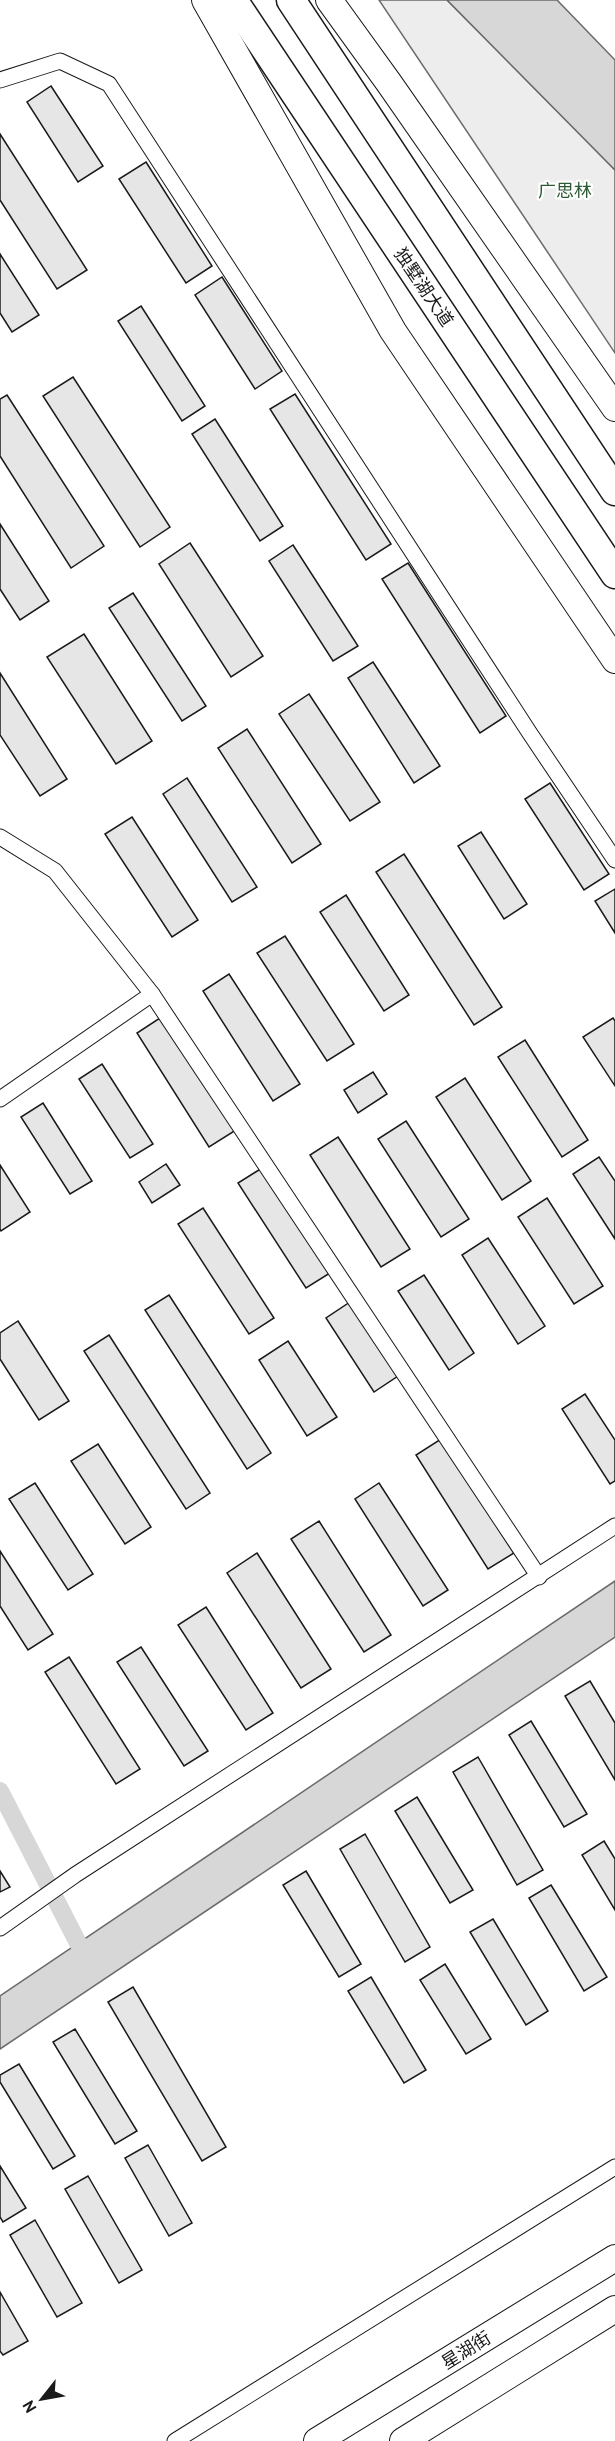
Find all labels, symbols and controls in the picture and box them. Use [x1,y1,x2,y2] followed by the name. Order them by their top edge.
[538,179,592,202] park label: 广思林
[389,243,459,331] street label: 独墅湖大道
[437,2326,495,2374] street label: 星湖街
[12,2369,72,2429] north arrow
[18,2397,40,2416] text: N

